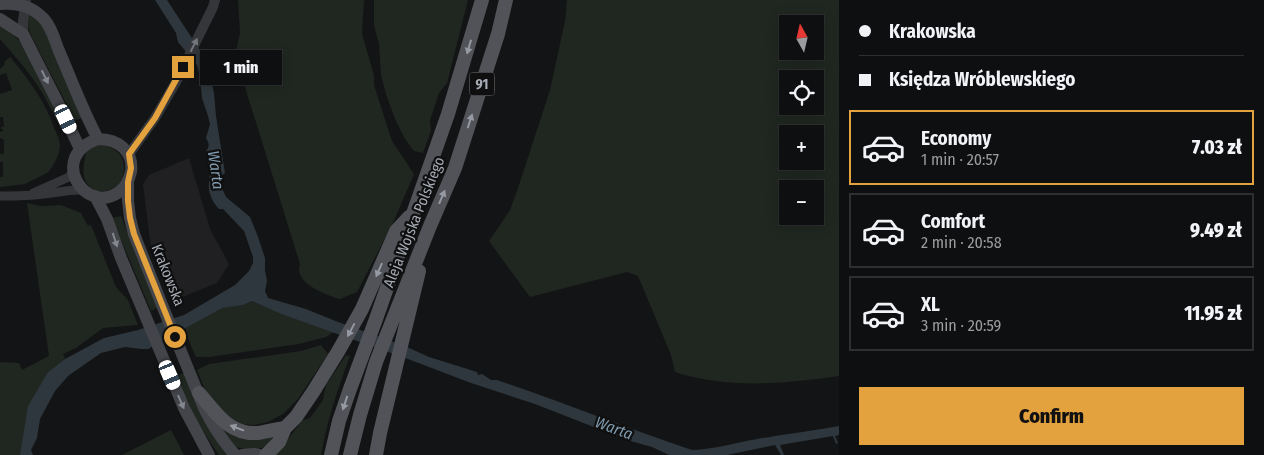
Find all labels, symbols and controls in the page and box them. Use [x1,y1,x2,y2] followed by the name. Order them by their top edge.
[779,15,824,60] north arrow
[779,15,824,225] map controls
[889,20,976,43] text: Krakowska
[190,37,198,52] one-way arrow
[465,39,473,54] one-way arrow
[200,50,283,84] callout: 1 min
[172,56,194,78] route end
[224,58,258,77] text: 1 min
[889,68,1075,91] text: Księdza Wróblewskiego
[41,70,49,84] one-way arrow
[779,70,824,115] button: locate
[470,72,494,96] road number: 91
[52,102,79,136] car
[466,114,474,129] one-way arrow
[779,125,824,170] button: +
[861,125,906,170] icon: car
[921,127,991,150] text: Economy
[1192,136,1242,159] text: 7.03 zł
[204,149,228,191] water label: Warta
[921,150,999,169] text: 1 min · 20:57
[380,154,448,290] street label: Aleja Wojska Polskiego
[779,180,824,225] button: −
[439,190,447,204] one-way arrow
[861,208,906,253] icon: car
[921,210,985,233] text: Comfort
[1190,219,1242,242] text: 9.49 zł
[112,233,120,248] one-way arrow
[921,233,1002,252] text: 2 min · 20:58
[147,241,189,309] street label: Krakowska
[374,263,382,277] one-way arrow
[861,291,906,336] icon: car
[921,293,940,316] text: XL
[1184,302,1242,325] text: 11.95 zł
[921,316,1001,335] text: 3 min · 20:59
[346,323,355,336] one-way arrow
[164,326,186,348] route start
[157,358,182,392] car
[859,387,1244,445] button: Confirm
[178,395,186,409] one-way arrow
[341,396,349,411] one-way arrow
[593,412,635,444] water label: Warta
[229,424,244,432] one-way arrow

